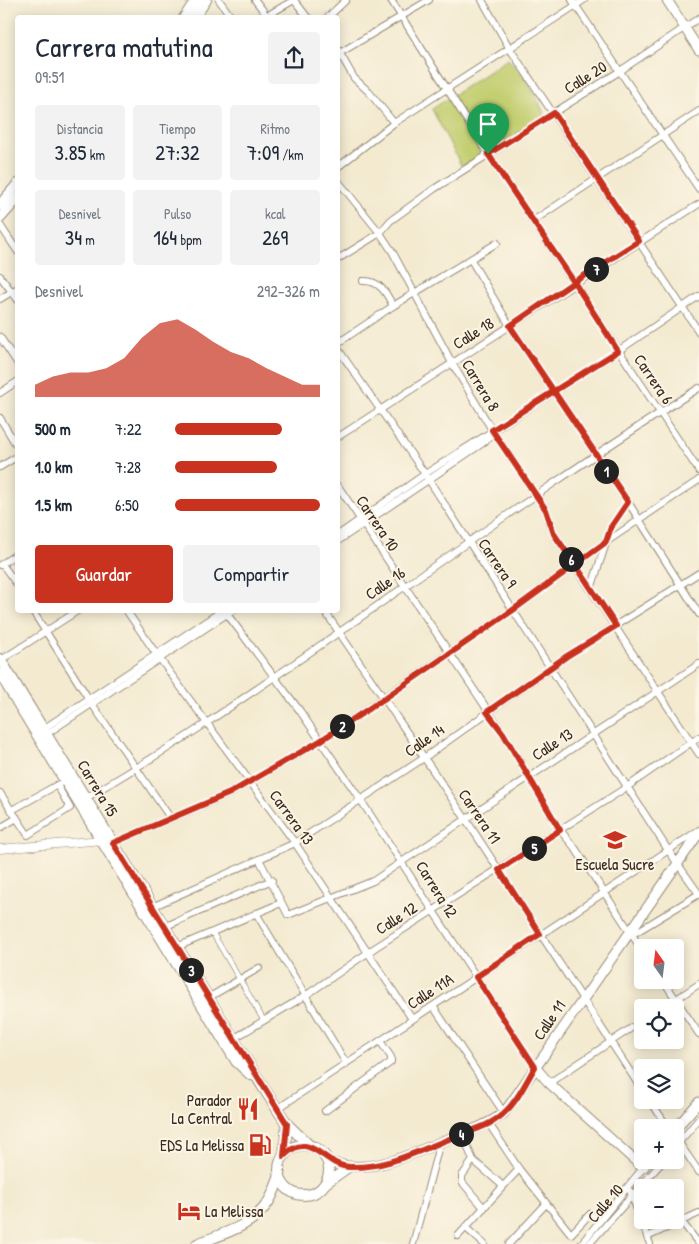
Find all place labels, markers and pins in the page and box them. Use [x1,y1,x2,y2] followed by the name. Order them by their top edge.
[467,103,509,154] pin
[584,256,608,282] pin: 7
[594,458,618,484] pin: 1
[558,546,584,572] pin: 6
[330,714,354,738] pin: 2
[602,827,628,853] school or university icon: Escuela Sucre
[522,836,546,860] pin: 5
[576,853,655,875] place label: Escuela Sucre
[178,958,204,982] pin: 3
[172,1089,233,1129] place label: Parador La Central
[235,1096,261,1122] restaurant icon: Parador La Central
[448,1122,474,1146] pin: 4
[247,1132,273,1158] fuel station icon: EDS La Melissa
[160,1134,244,1156] place label: EDS La Melissa
[176,1198,202,1224] hotel icon: La Melissa
[205,1200,263,1222] place label: La Melissa

